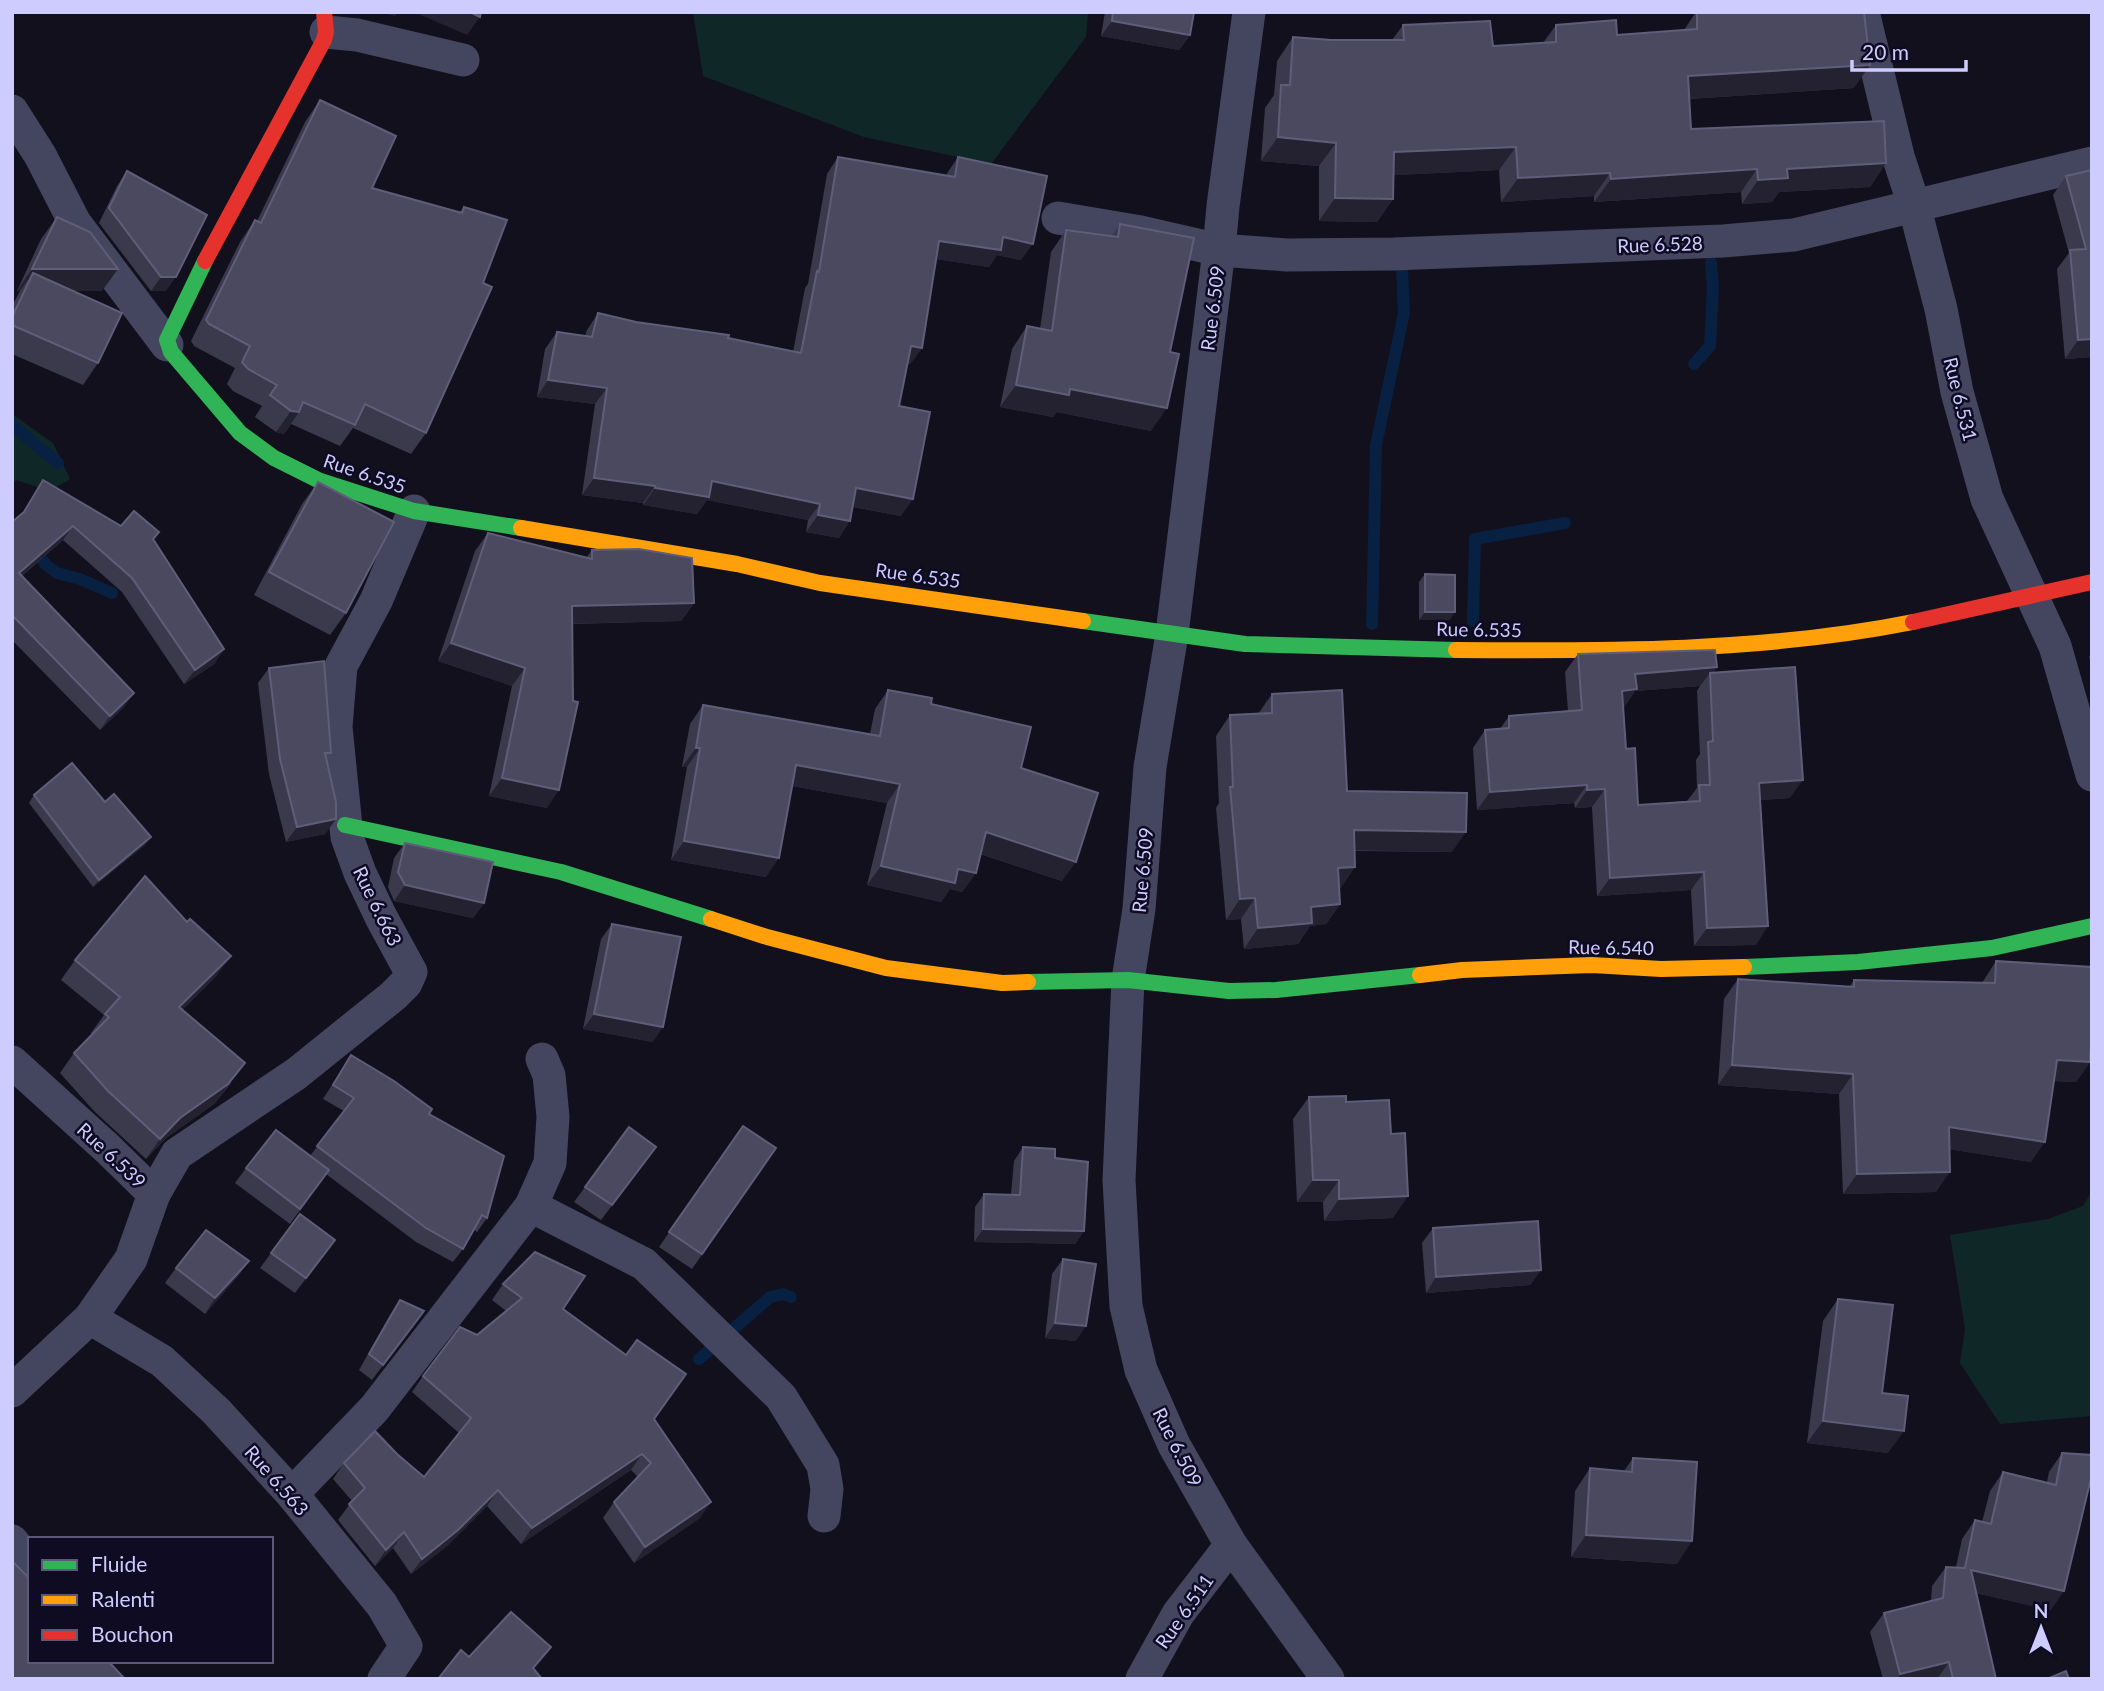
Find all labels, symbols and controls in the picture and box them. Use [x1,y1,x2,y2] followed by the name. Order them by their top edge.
[1852,28,1966,72] scale bar
[1862,39,1909,64] text: 20 m
[1617,231,1703,257] street label: Rue 6.528
[1195,264,1229,352] street label: Rue 6.509
[1939,355,1983,443] street label: Rue 6.531
[321,448,409,498] street label: Rue 6.535
[874,558,962,592] street label: Rue 6.535
[1436,617,1522,641] street label: Rue 6.535
[1127,826,1157,914] street label: Rue 6.509
[349,863,407,949] street label: Rue 6.663
[1568,935,1654,959] street label: Rue 6.540
[73,1117,151,1193] street label: Rue 6.539
[1148,1404,1208,1490] street label: Rue 6.509
[240,1440,314,1520] street label: Rue 6.563
[28,1537,273,1663] legend
[91,1551,147,1576] text: Fluide
[1150,1569,1218,1653] street label: Rue 6.511
[91,1586,155,1611] text: Ralenti
[2006,1593,2076,1663] north arrow
[2034,1599,2048,1622] text: N
[91,1621,173,1646] text: Bouchon

